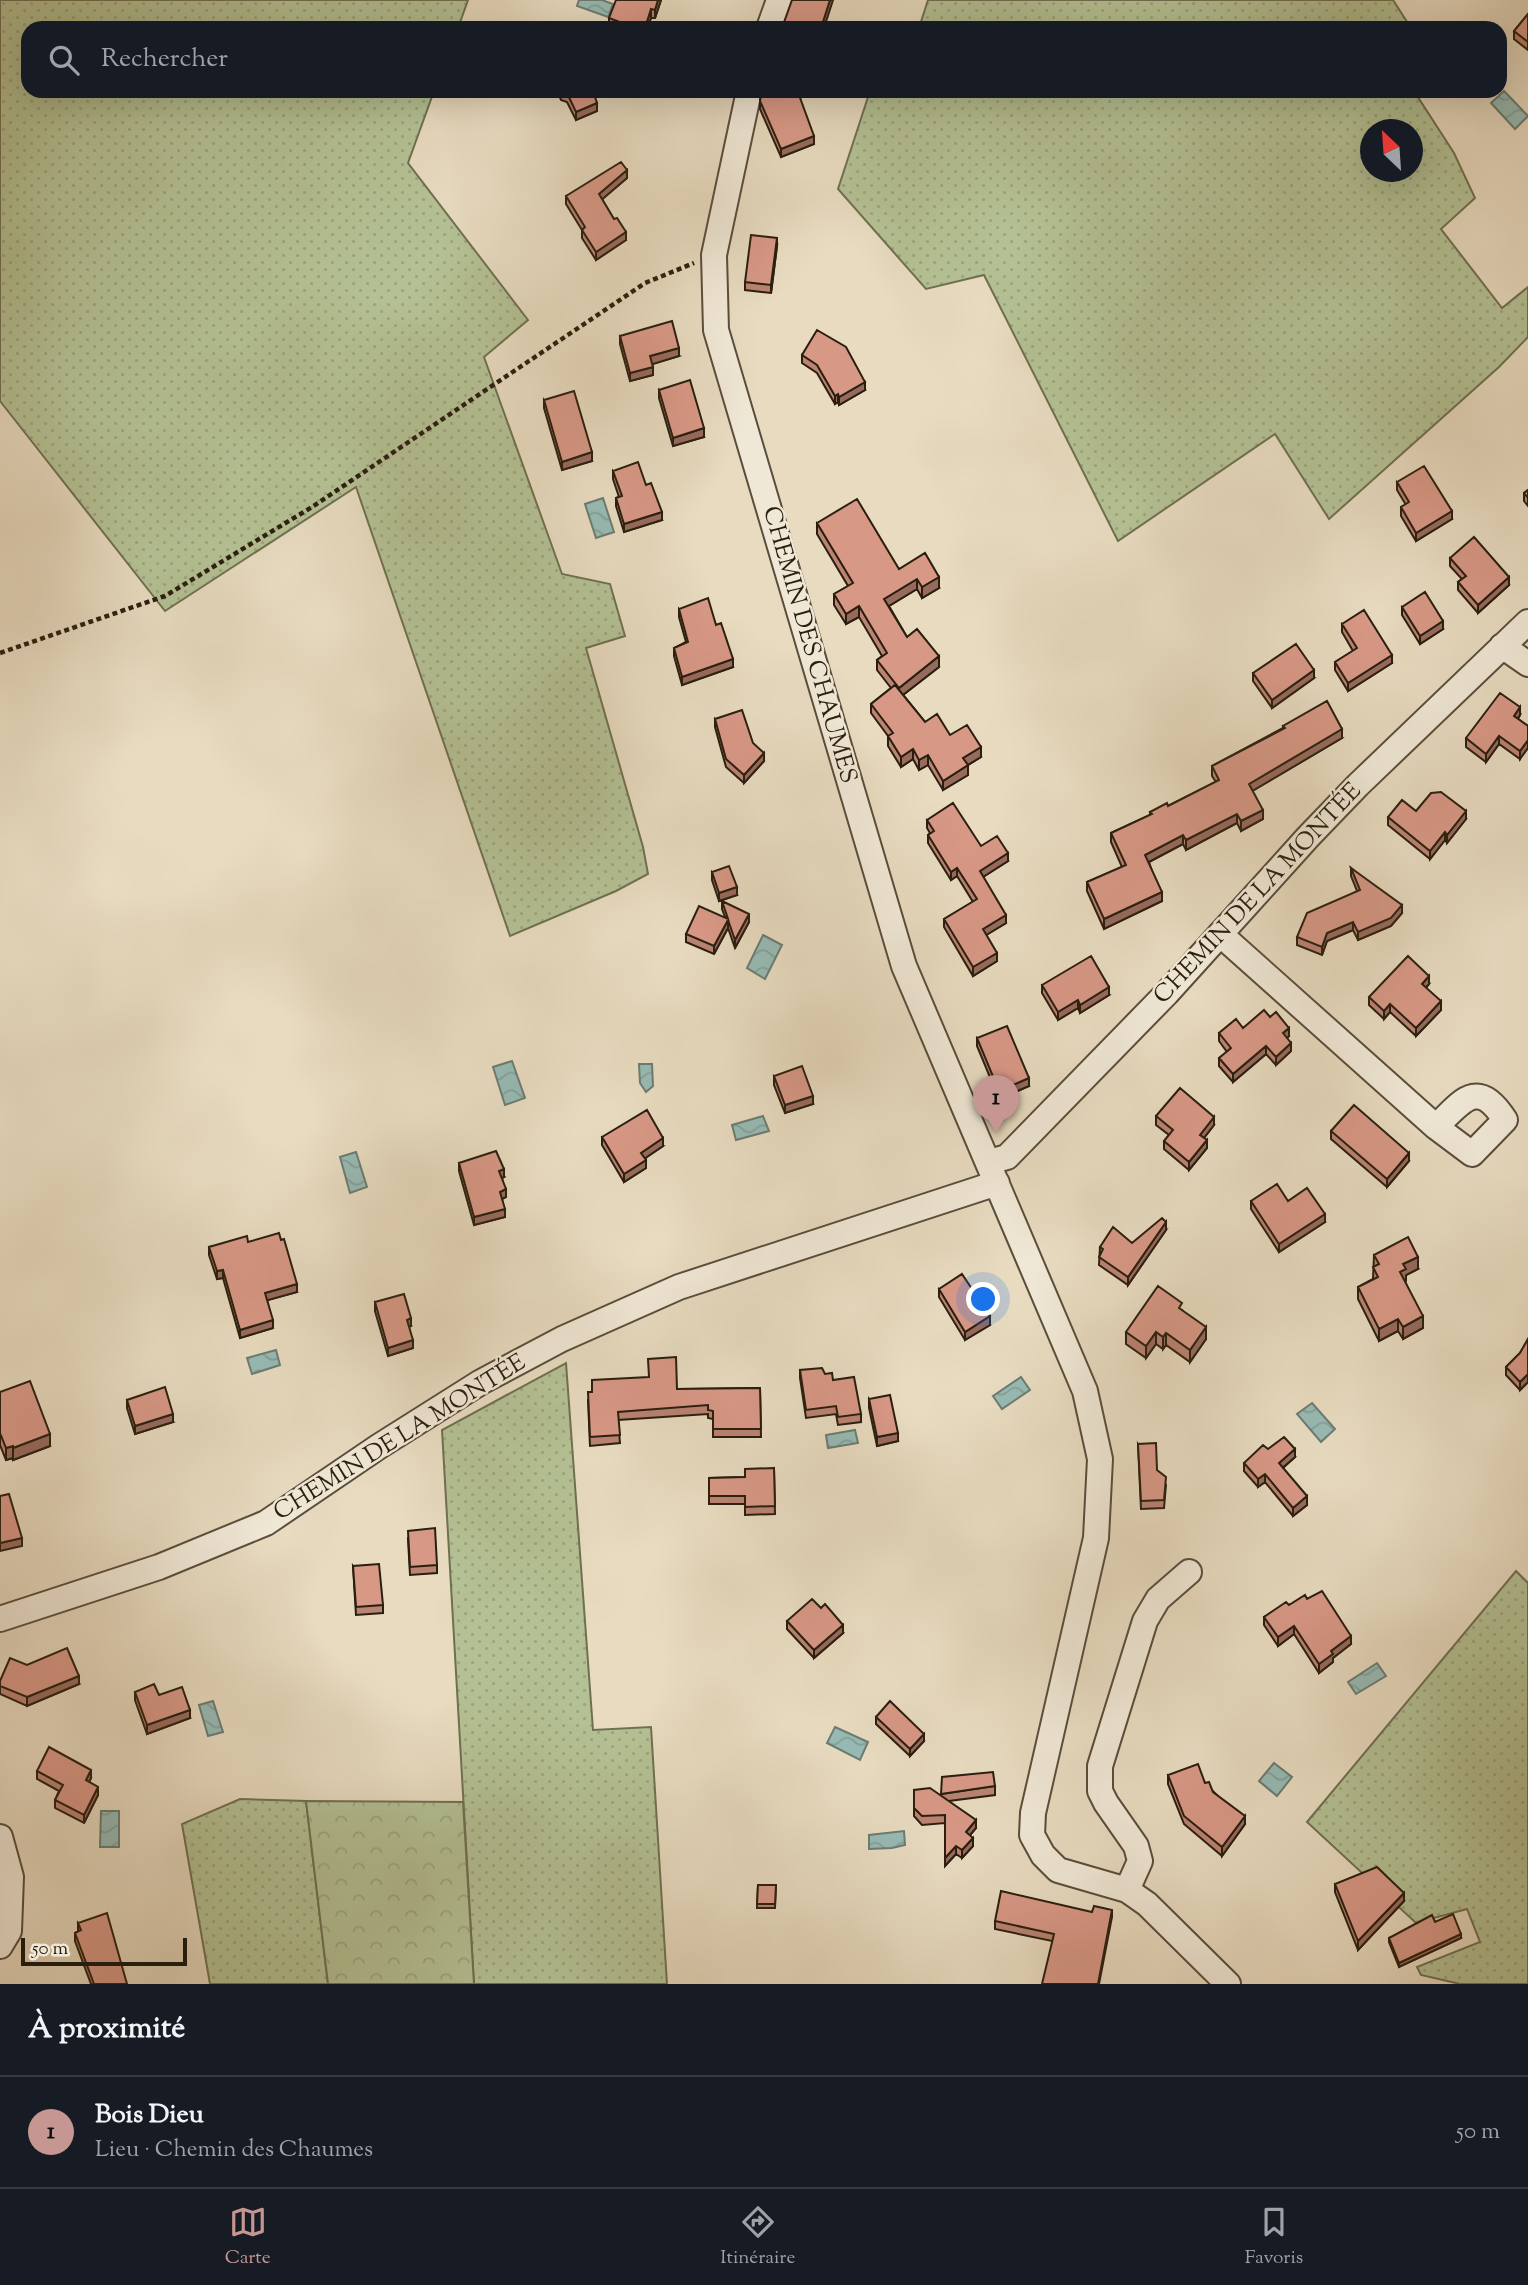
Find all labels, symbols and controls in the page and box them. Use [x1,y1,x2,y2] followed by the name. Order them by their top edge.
[21,21,1507,98] search box
[45,41,83,79] icon: search
[101,41,228,78] text: Rechercher
[1360,119,1423,182] north arrow
[753,502,865,788] street label: CHEMIN DES CHAUMES
[1146,775,1370,1012] street label: CHEMIN DE LA MONTÉE
[973,1075,1019,1133] pin: 1
[966,1282,1000,1316] your location
[267,1346,533,1530] street label: CHEMIN DE LA MONTÉE
[21,1935,187,1967] scale bar
[32,1936,68,1963] text: 50 m
[28,2008,185,2051] text: À proximité
[95,2097,204,2134] text: Bois Dieu
[47,2116,55,2149] text: 1
[1456,2116,1500,2149] text: 50 m
[95,2134,373,2167] text: Lieu · Chemin des Chaumes
[225,2203,271,2272] tab: Carte
[720,2203,795,2272] tab: Itinéraire
[1245,2203,1303,2272] tab: Favoris

